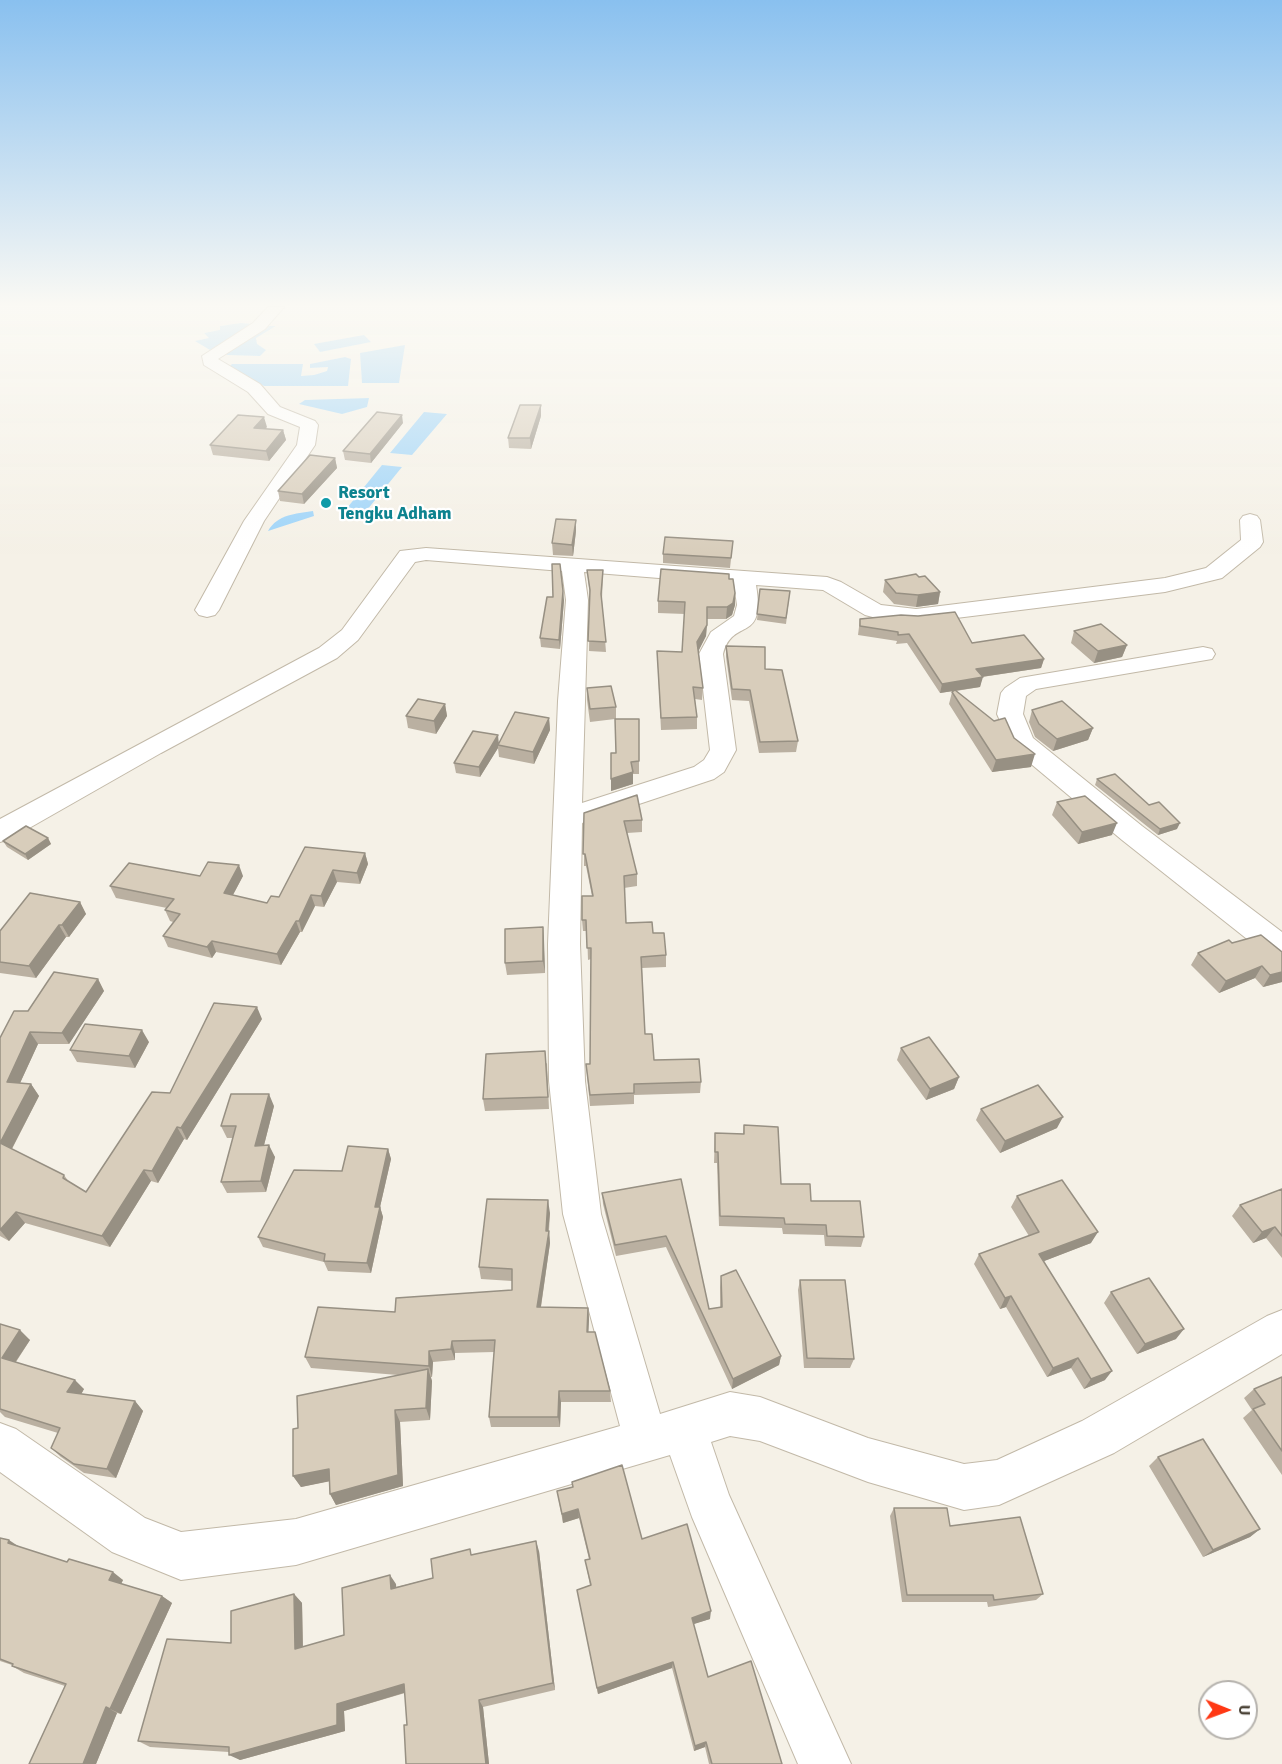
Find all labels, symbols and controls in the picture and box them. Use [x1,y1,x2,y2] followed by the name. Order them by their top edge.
[338,482,452,524] place label: Resort Tengku Adham
[319,496,333,510] marker: Resort Tengku Adham
[1198,1680,1258,1740] north arrow
[1234,1705,1254,1716] text: U

